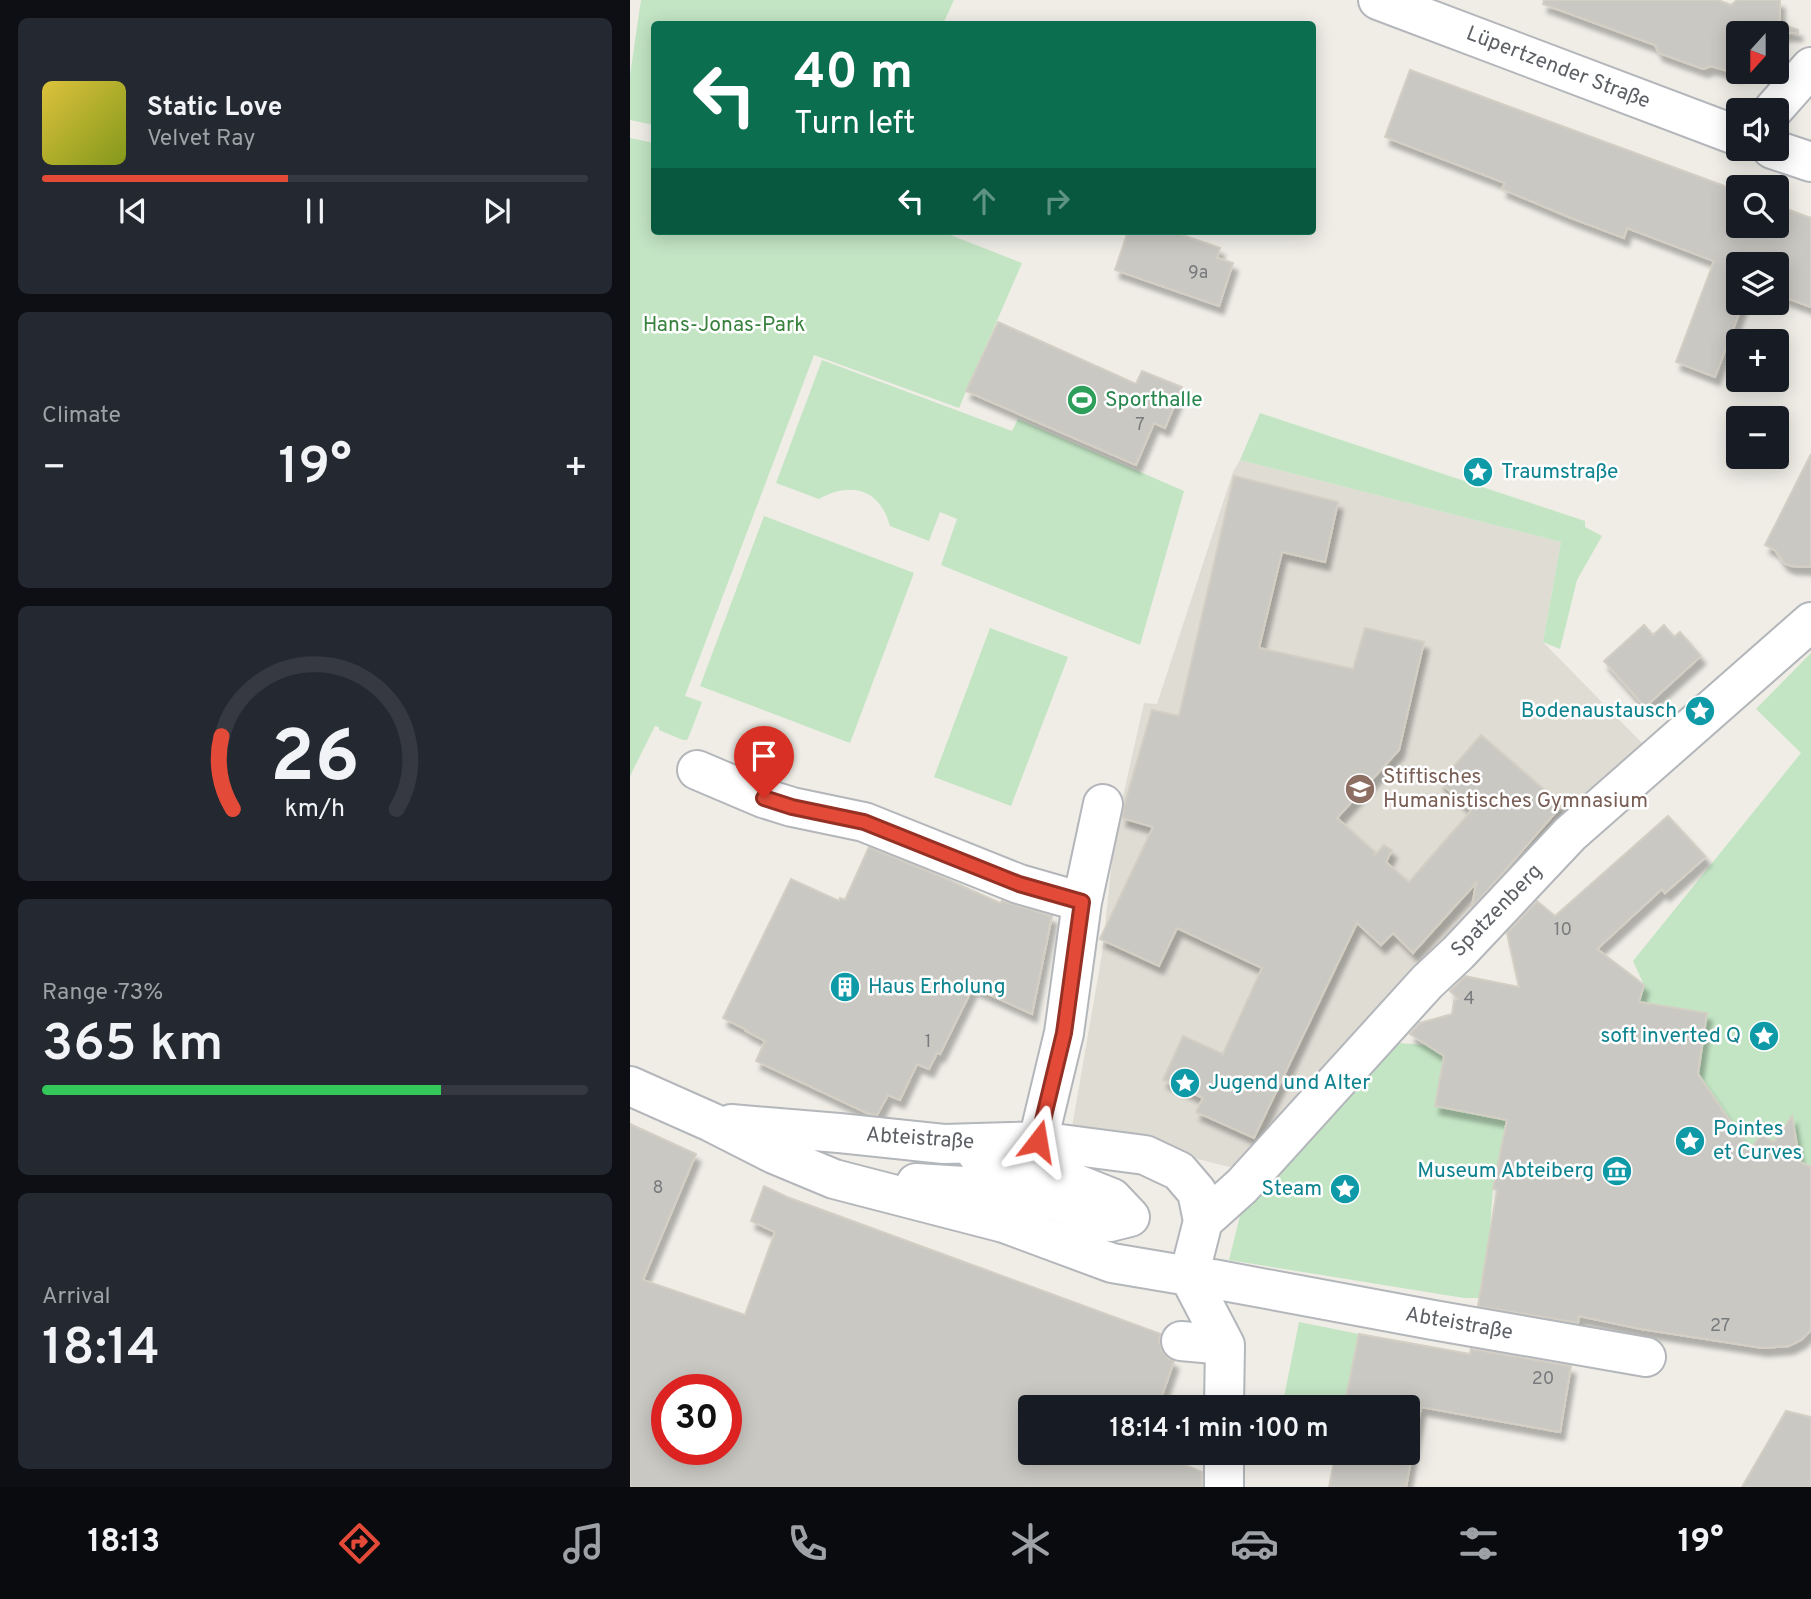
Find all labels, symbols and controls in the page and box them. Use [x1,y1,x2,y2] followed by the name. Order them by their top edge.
[1462,20,1654,116] street label: Lüpertzender Straße
[1726,21,1788,84] north arrow
[1726,21,1789,469] map controls
[794,44,913,106] text: 40 m
[679,49,770,140] icon: left
[147,92,282,125] text: Static Love
[1726,98,1789,161] button: sound
[794,105,915,145] text: Turn left
[147,125,255,154] text: Velvet Ray
[1726,175,1789,238] button: search
[892,182,930,220] icon: left
[965,182,1003,220] icon: ahead
[1038,182,1076,220] icon: right
[114,192,152,230] icon: previous
[296,192,334,230] icon: pause
[478,192,516,230] icon: next
[1726,252,1789,315] button: layers
[1188,262,1208,285] house number: 9a
[643,312,805,339] park label: Hans-Jonas-Park
[1726,329,1789,392] button: +
[1065,383,1099,417] sports icon: Sporthalle
[1105,387,1203,414] place label: Sporthalle
[42,402,121,431] text: Climate
[1726,406,1789,469] button: −
[1135,414,1145,437] house number: 7
[278,436,352,502] text: 19°
[42,445,67,494] text: −
[563,445,588,494] text: +
[1461,455,1495,489] place icon: Traumstraße
[1501,459,1618,486] place label: Traumstraße
[1683,694,1717,728] place icon: Bodenaustausch
[1521,698,1677,725] place label: Bodenaustausch
[270,716,360,808] text: 26
[734,726,794,798] pin
[745,737,783,775] icon: arrive
[1383,764,1648,815] place label: Stiftisches Humanistisches Gymnasium
[1343,772,1377,806] school or university icon: Stiftisches Humanistisches Gymnasium
[285,794,345,826] text: km/h
[1446,858,1548,964] street label: Spatzenberg
[1554,919,1572,942] house number: 10
[828,970,862,1004] building icon: Haus Erholung
[868,974,1006,1001] place label: Haus Erholung
[42,979,163,1008] text: Range · 73%
[1463,988,1475,1011] house number: 4
[42,1013,223,1079] text: 365 km
[1747,1019,1781,1053] place icon: soft inverted Q
[1601,1023,1741,1050] place label: soft inverted Q
[925,1031,931,1054] house number: 1
[1168,1066,1202,1100] place icon: Jugend und Alter
[1208,1070,1370,1097] place label: Jugend und Alter
[1001,1104,1075,1178] position arrow
[1713,1116,1802,1167] place label: Pointes et Curves
[865,1122,975,1156] street label: Abteistraße
[1673,1124,1707,1158] place icon: Pointes et Curves
[1600,1154,1634,1188] museum icon: Museum Abteiberg
[1417,1158,1594,1185] place label: Museum Abteiberg
[1328,1172,1362,1206] place icon: Steam
[1262,1176,1322,1203] place label: Steam
[653,1177,664,1200] house number: 8
[42,1283,111,1312] text: Arrival
[1403,1301,1515,1347] street label: Abteistraße
[1710,1315,1730,1338] house number: 27
[42,1317,160,1383] text: 18:14
[1532,1368,1554,1391] house number: 20
[651,1374,742,1465] speed limit sign: 30
[1110,1413,1328,1446] text: 18:14 · 1 min · 100 m
[335,1519,384,1568] icon: directions
[559,1519,608,1568] icon: music
[783,1519,832,1568] icon: phone
[1006,1519,1055,1568] icon: climate
[1230,1519,1279,1568] icon: car
[1454,1519,1503,1568] icon: filters
[87,1523,160,1563] text: 18:13
[1678,1523,1724,1563] text: 19°

